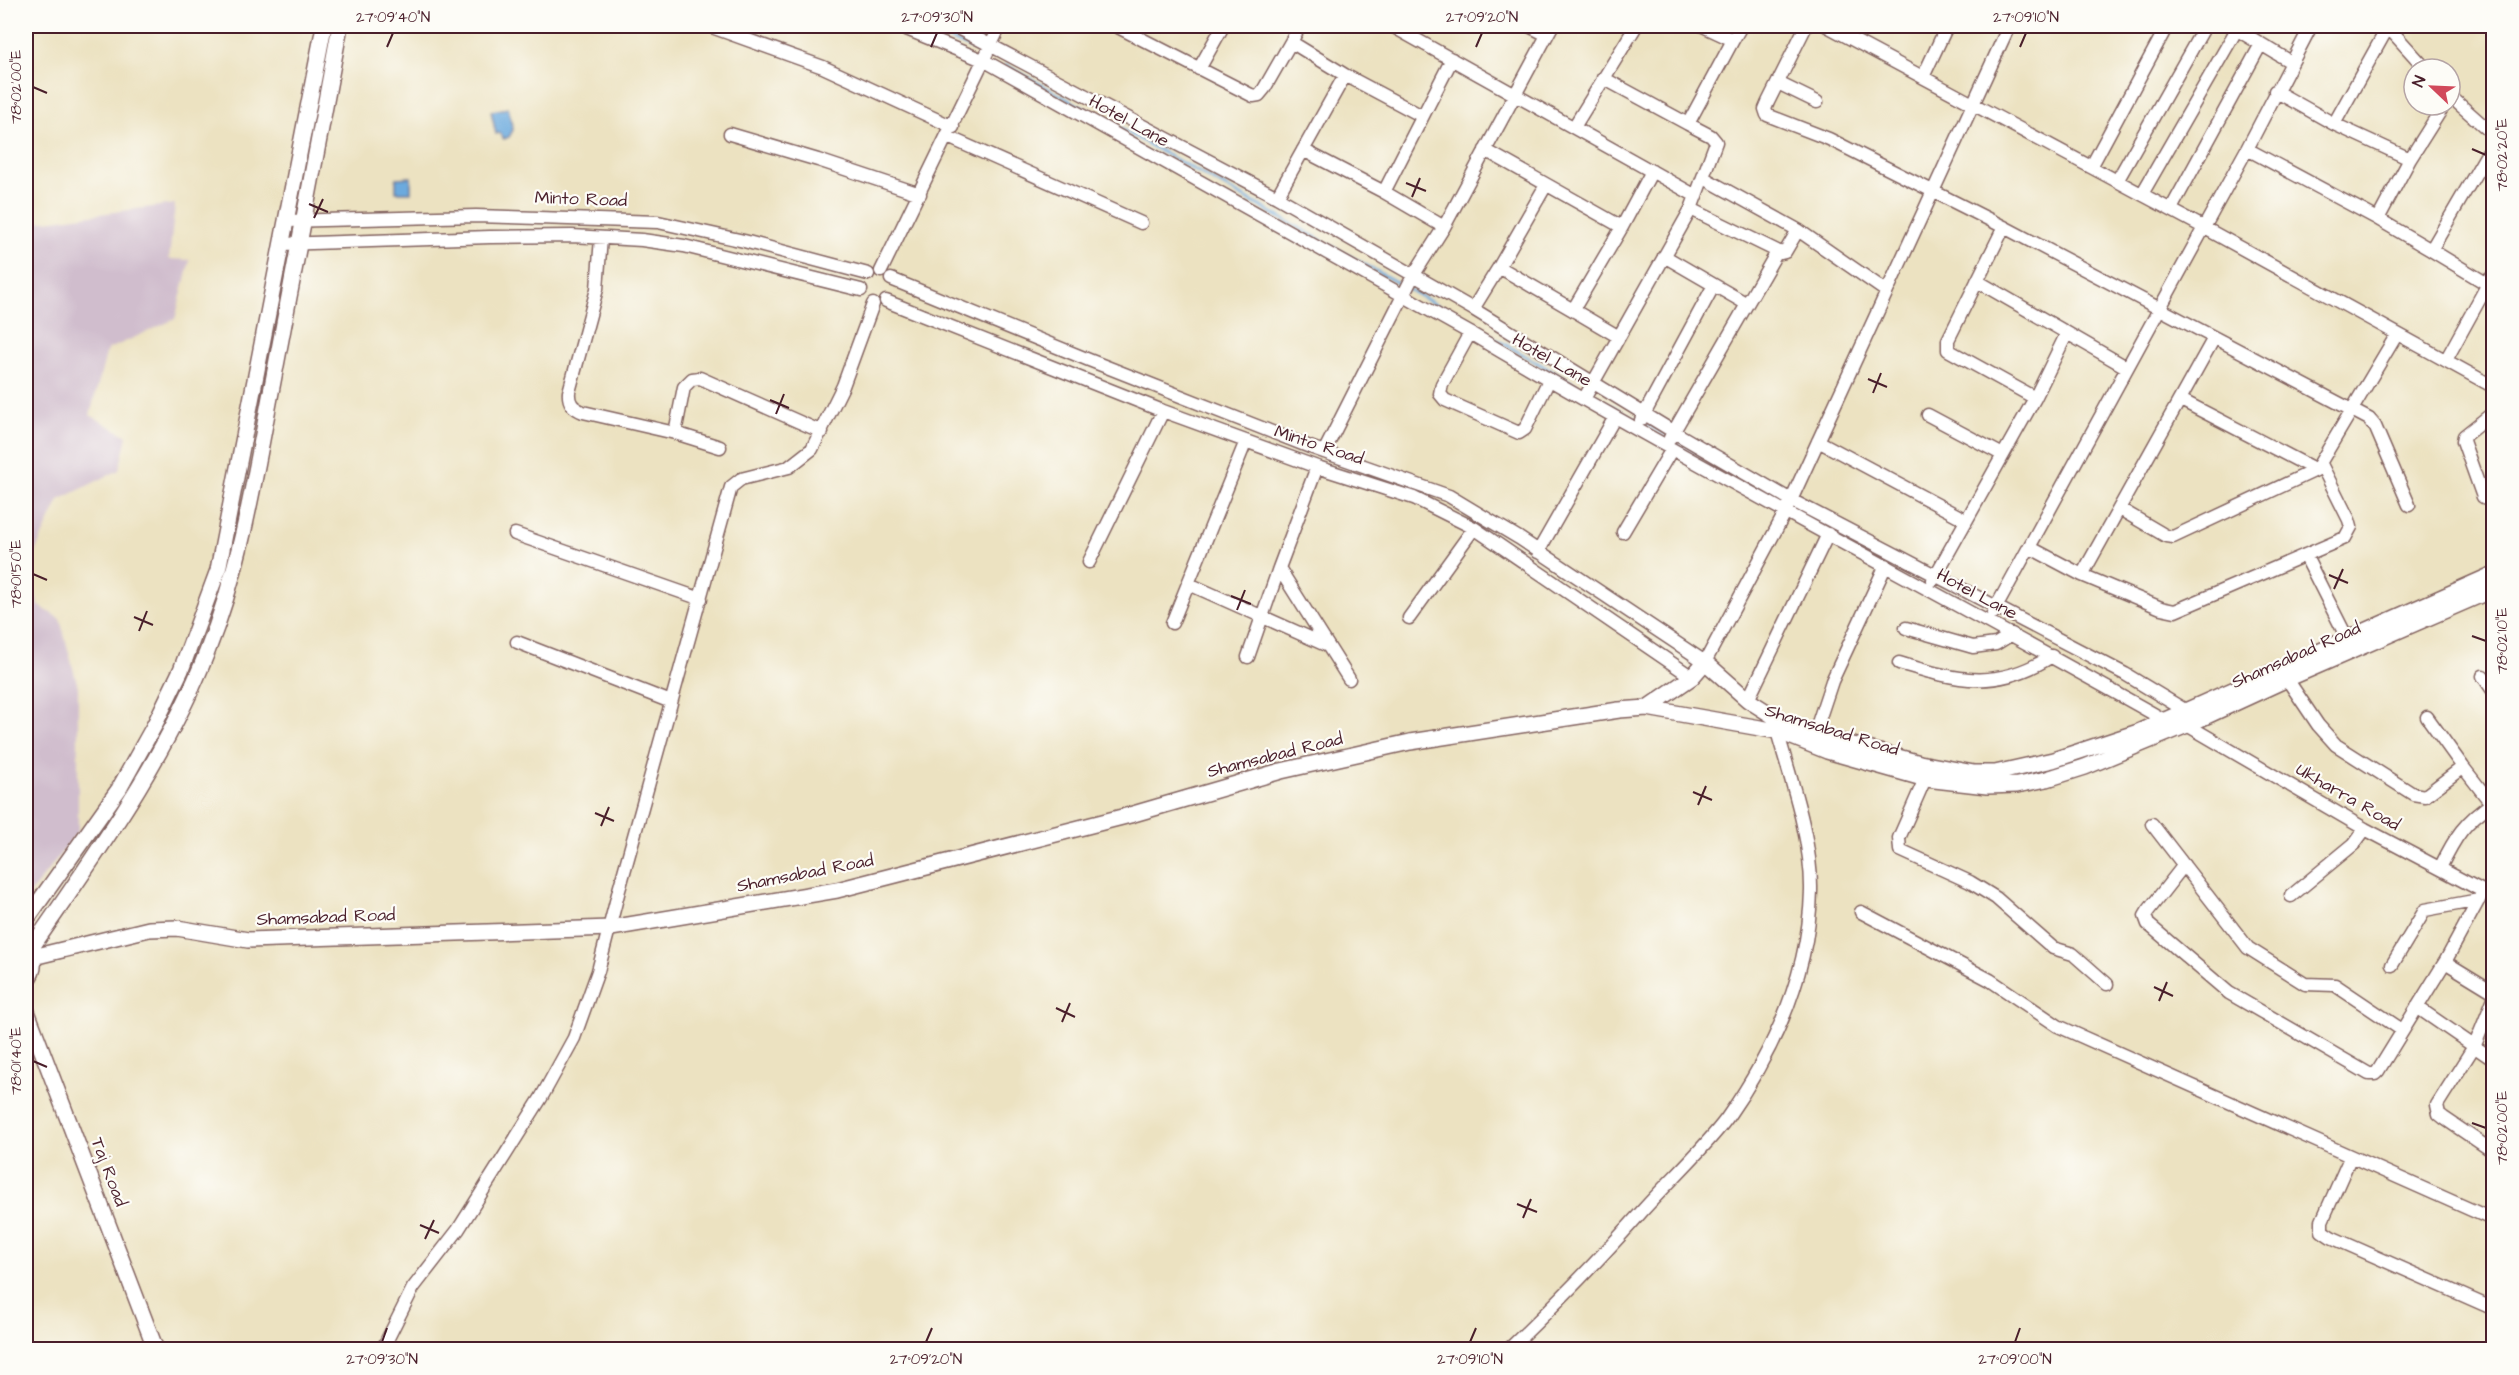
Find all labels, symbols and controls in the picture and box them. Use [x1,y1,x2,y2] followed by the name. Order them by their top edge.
[356,7,430,28] text: 27°09'40"N
[901,7,973,28] text: 27°09'30"N
[1446,7,1518,28] text: 27°09'20"N
[1993,7,2059,28] text: 27°09'10"N
[6,50,27,124] text: 78°02'00"E
[2402,57,2462,117] north arrow
[2407,73,2431,90] text: N
[1084,89,1174,153] street label: Hotel Lane
[2492,118,2513,192] text: 78°02'20"E
[534,185,628,213] street label: Minto Road
[1507,327,1597,393] street label: Hotel Lane
[1271,419,1367,471] street label: Minto Road
[6,540,27,608] text: 78°01'50"E
[1932,562,2022,626] street label: Hotel Lane
[2492,608,2513,674] text: 78°02'10"E
[2227,615,2365,695] street label: Shamsabad Road
[1762,698,1902,762] street label: Shamsabad Road
[1205,726,1345,784] street label: Shamsabad Road
[2291,757,2405,837] street label: Ukharra Road
[734,847,876,899] street label: Shamsabad Road
[256,902,396,932] street label: Shamsabad Road
[6,1027,27,1095] text: 78°01'40"E
[2492,1091,2513,1165] text: 78°02'00"E
[84,1134,134,1210] street label: Taj Road
[346,1349,418,1370] text: 27°09'30"N
[890,1349,962,1370] text: 27°09'20"N
[1437,1349,1503,1370] text: 27°09'10"N
[1978,1349,2052,1370] text: 27°09'00"N

